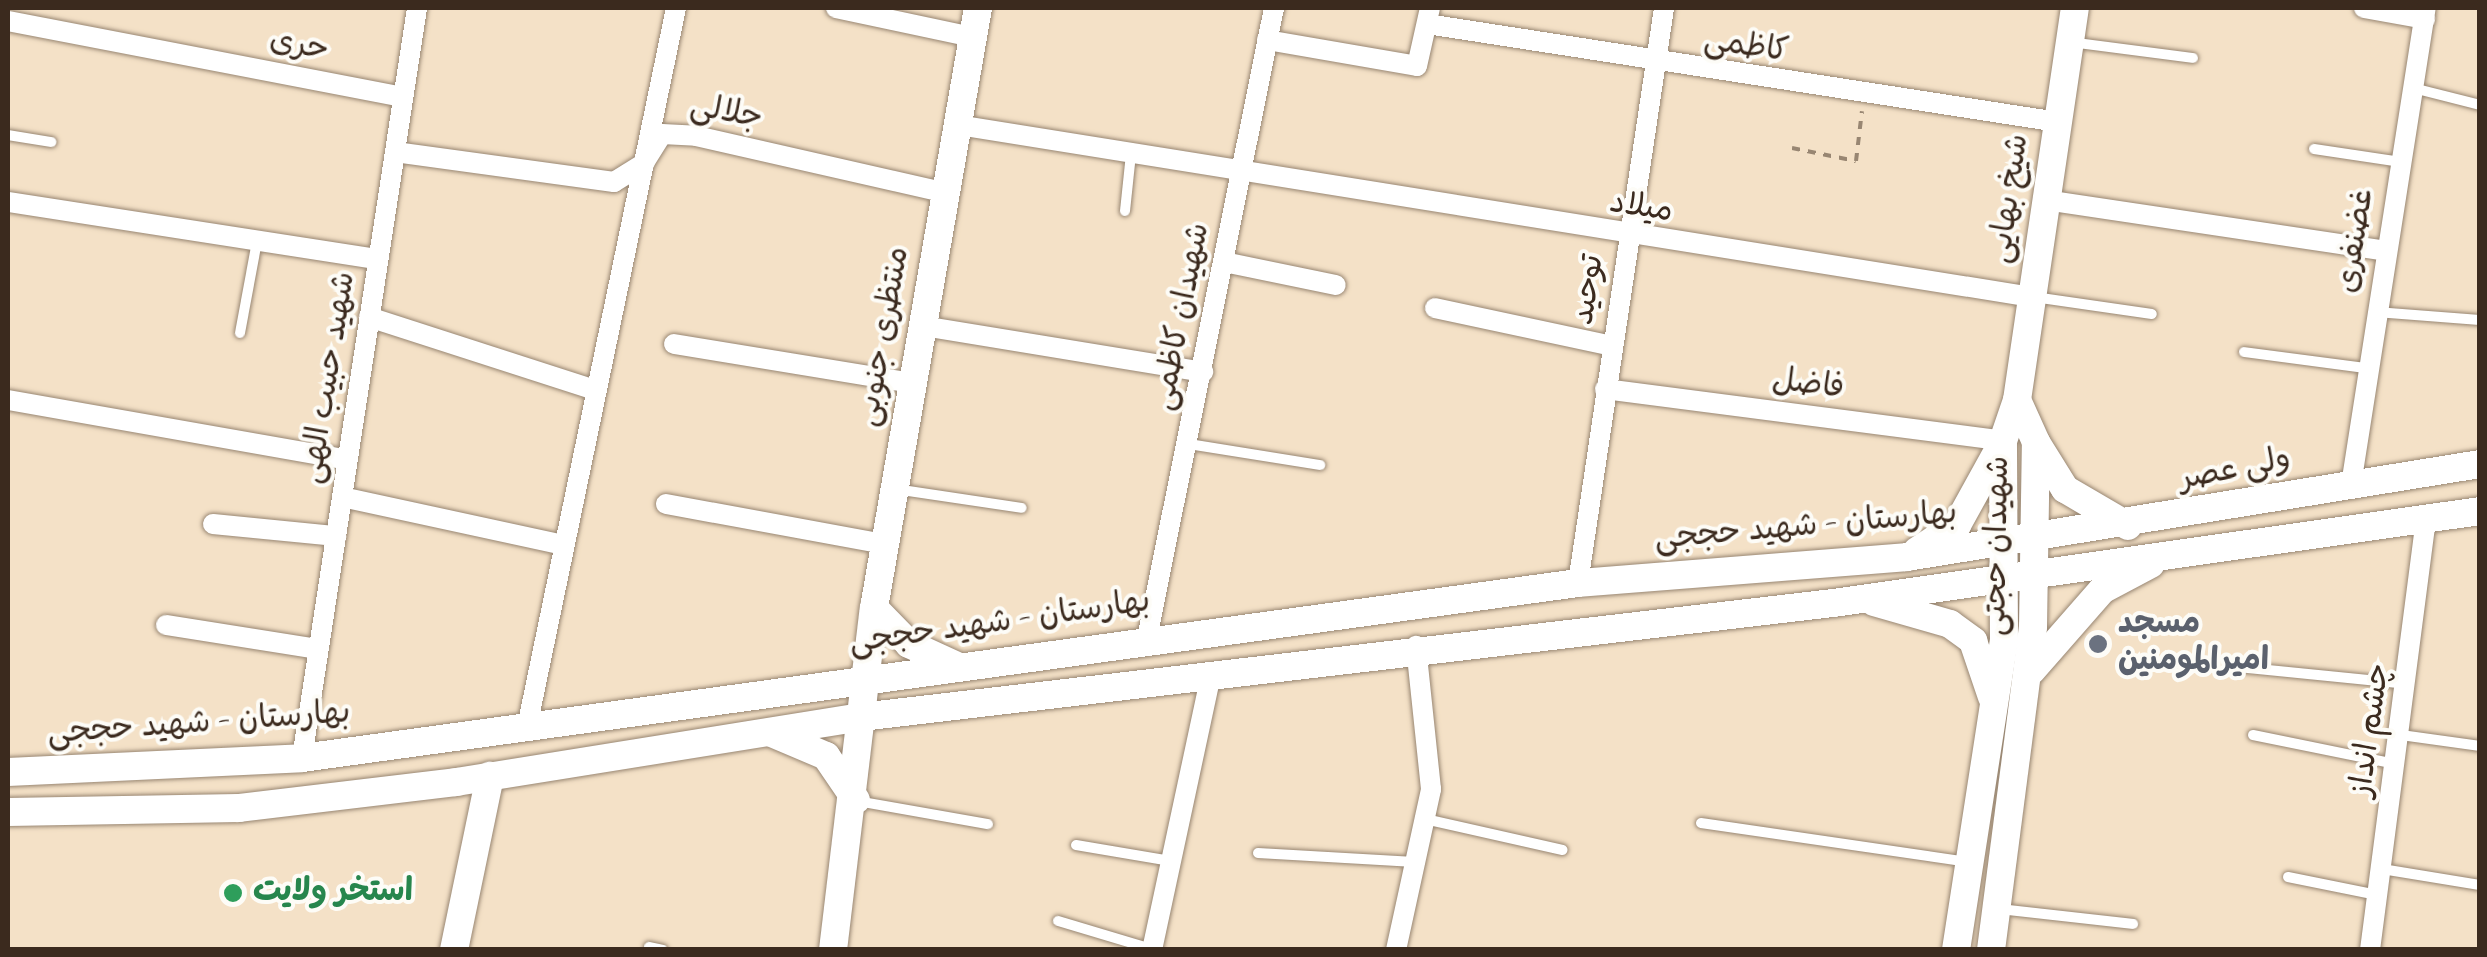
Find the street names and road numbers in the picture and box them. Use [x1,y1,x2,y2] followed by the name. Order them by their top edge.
[266,22,332,72] street label: حری
[1701,23,1791,73] street label: کاظمی
[687,89,765,139] street label: جلالی
[1983,132,2039,266] street label: شیخ بهایی
[1607,185,1675,233] street label: میلاد
[2330,186,2384,296] street label: غضنفری
[1146,220,1220,414] street label: شهیدان کاظمی
[850,244,920,430] street label: منتظری جنوبی
[1565,252,1615,328] street label: توحید
[294,269,366,487] street label: شهید حبیب الهی
[1770,363,1846,409] street label: فاضل
[2176,441,2294,501] street label: ولی عصر
[1978,456,2020,636] street label: شهیدان حجتی
[1653,496,1959,560] street label: بهارستان - شهید حججی
[847,584,1153,664] street label: بهارستان - شهید حججی
[2344,661,2400,799] street label: چشم انداز
[46,695,352,755] street label: بهارستان - شهید حججی

